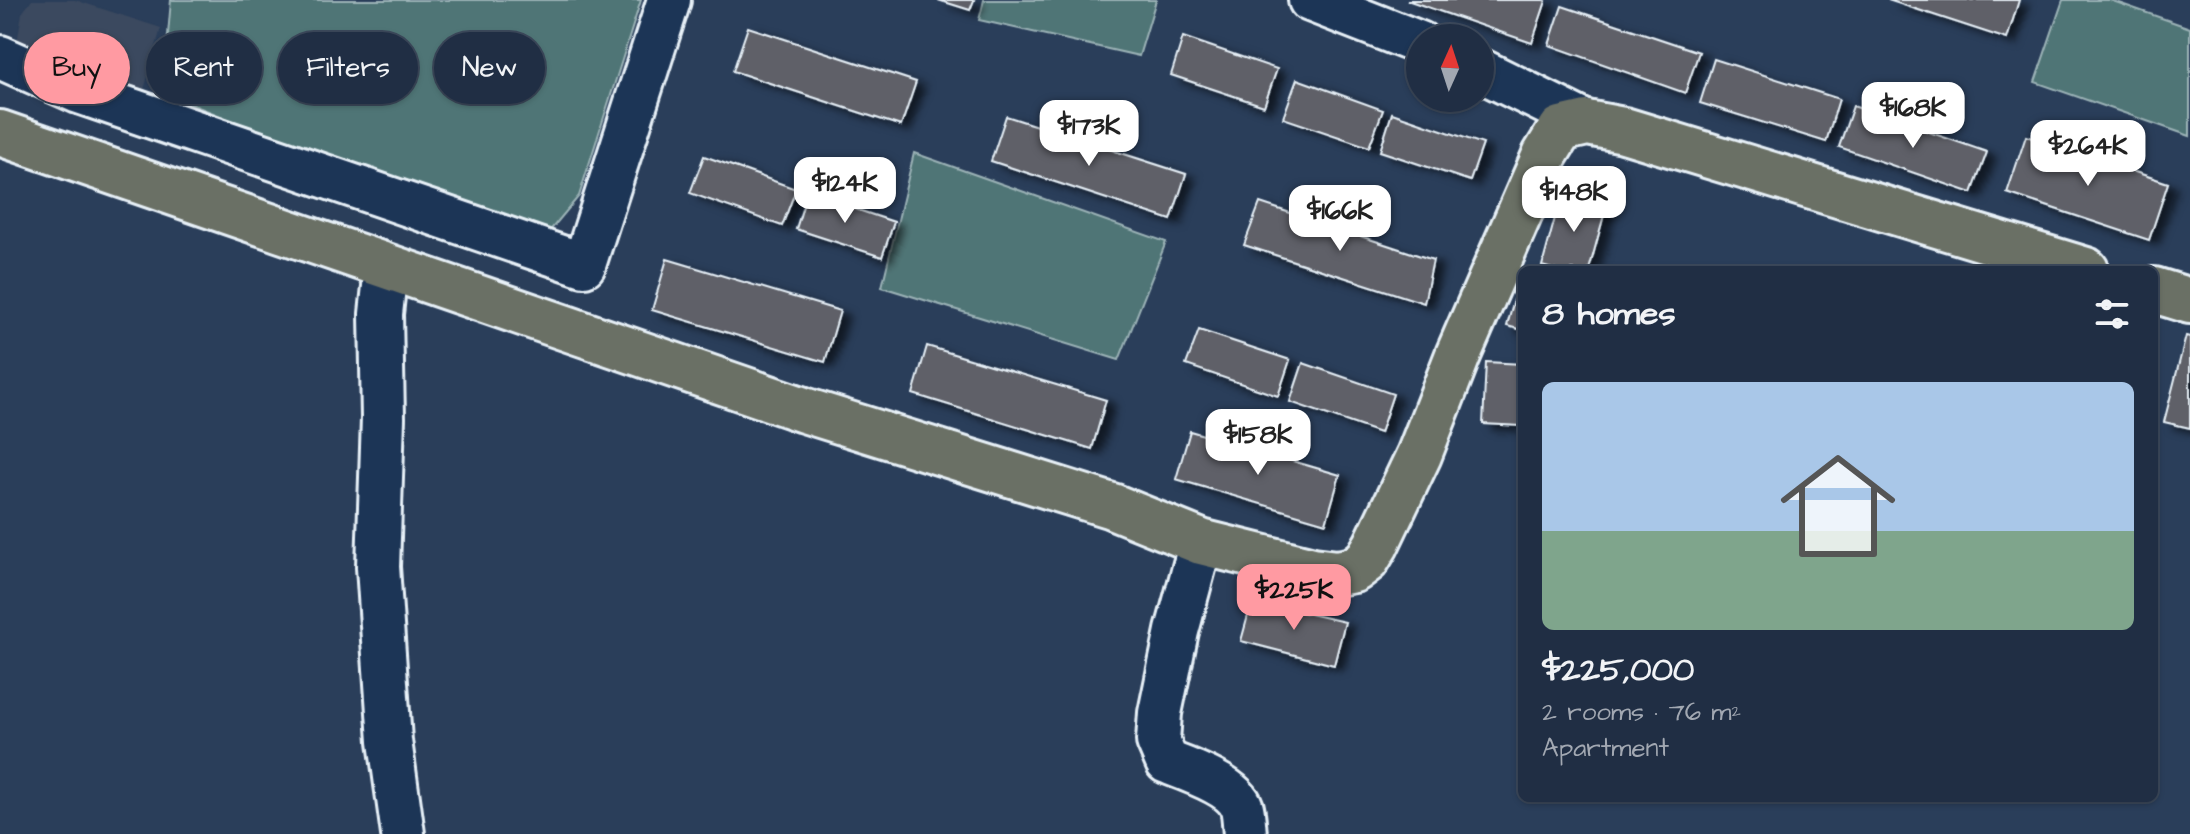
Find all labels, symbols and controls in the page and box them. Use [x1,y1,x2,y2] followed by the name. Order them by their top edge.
[1406,24,1494,112] north arrow
[1406,24,1494,112] map controls
[24,32,130,104] chip: Buy
[146,32,262,104] chip: Rent
[278,32,418,104] chip: Filters
[434,32,545,104] chip: New
[1857,82,1969,150] pin: $168K
[1880,90,1946,126] text: $168K
[1033,100,1145,168] pin: $173K
[1058,108,1120,144] text: $173K
[2032,120,2144,188] pin: $264K
[2048,128,2128,164] text: $264K
[789,157,901,225] pin: $124K
[812,165,878,201] text: $124K
[1518,166,1630,234] pin: $148K
[1540,174,1608,210] text: $148K
[1284,185,1396,253] pin: $166K
[1307,193,1373,229] text: $166K
[1542,290,1676,338] text: 8 homes
[2090,292,2134,336] icon: filters
[1202,409,1314,477] pin: $158K
[1224,417,1292,453] text: $158K
[1766,434,1910,578] icon: home
[1238,564,1350,632] pin: $225K
[1255,572,1333,608] text: $225K
[1542,646,1694,694] text: $225,000
[1542,694,1741,730] text: 2 rooms · 76 m²
[1542,730,1669,766] text: Apartment

